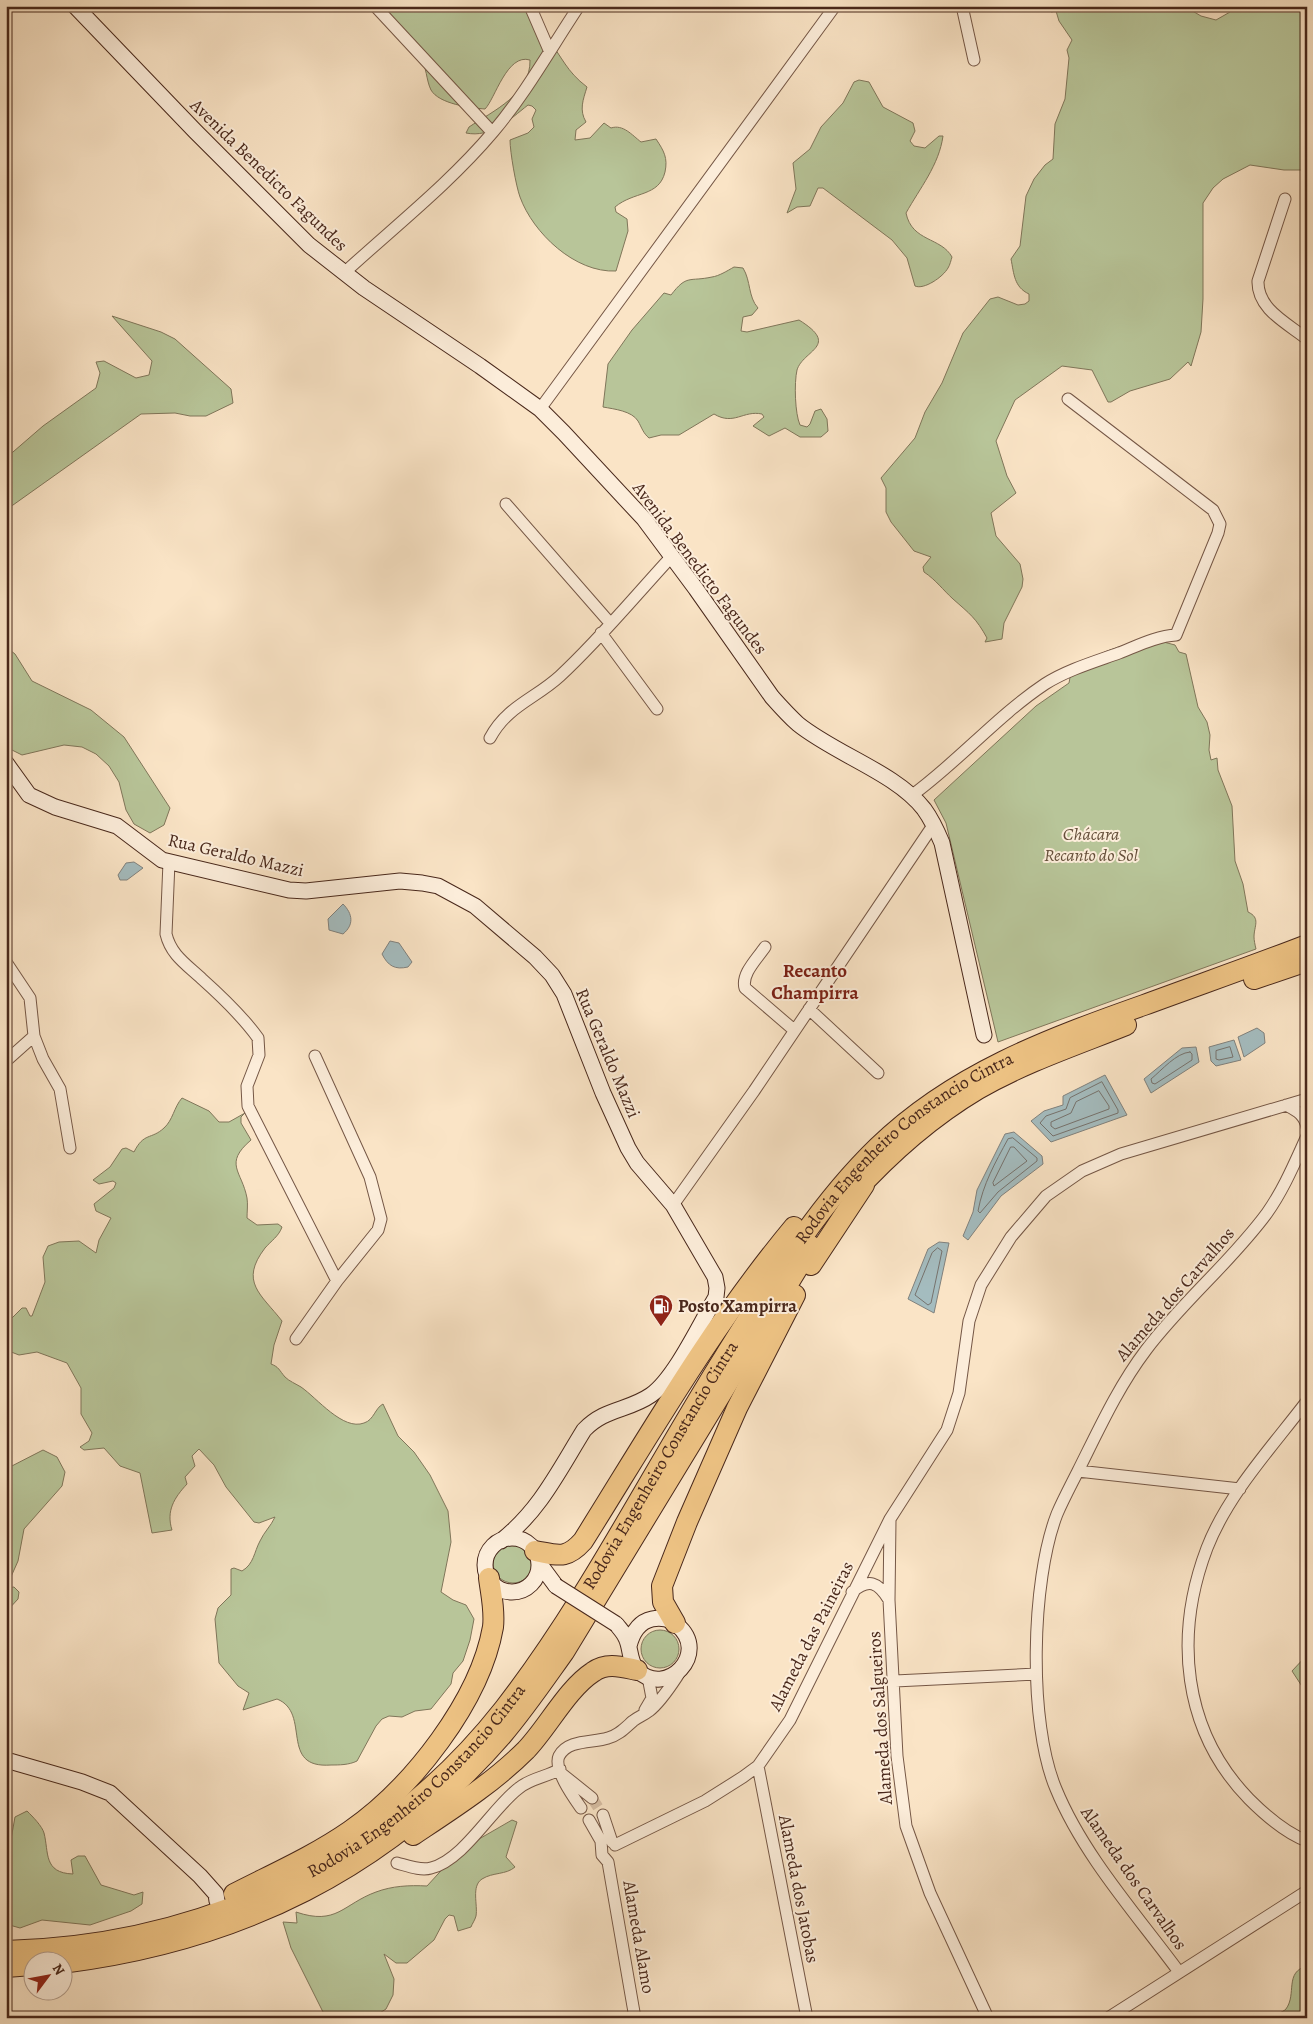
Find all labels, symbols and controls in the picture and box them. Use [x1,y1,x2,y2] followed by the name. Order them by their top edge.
[184,93,353,257] street label: Avenida Benedicto Fagundes
[627,476,773,659] street label: Avenida Benedicto Fagundes
[1044,822,1139,867] park label: Chácara Recanto do Sol
[166,828,306,882] street label: Rua Geraldo Mazzi
[771,958,860,1006] district label: Recanto Champirra
[570,985,646,1121] street label: Rua Geraldo Mazzi
[789,1046,1018,1248] street label: Rodovia Engenheiro Constancio Cintra
[1109,1222,1240,1367] street label: Alameda dos Carvalhos
[648,1293,674,1327] fuel station icon: Posto Xampirra
[678,1294,797,1318] place label: Posto Xampirra
[577,1336,744,1594] street label: Rodovia Engenheiro Constancio Cintra
[762,1557,859,1716] street label: Alameda das Paineiras
[862,1630,898,1807] street label: Alameda dos Salgueiros
[303,1679,531,1883] street label: Rodovia Engenheiro Constancio Cintra
[1075,1801,1193,1955] street label: Alameda dos Carvalhos
[773,1812,825,1965] street label: Alameda dos Jatobas
[617,1878,661,1995] street label: Alameda Alamo
[22,1952,72,2002] north arrow
[48,1960,69,1979] text: N

